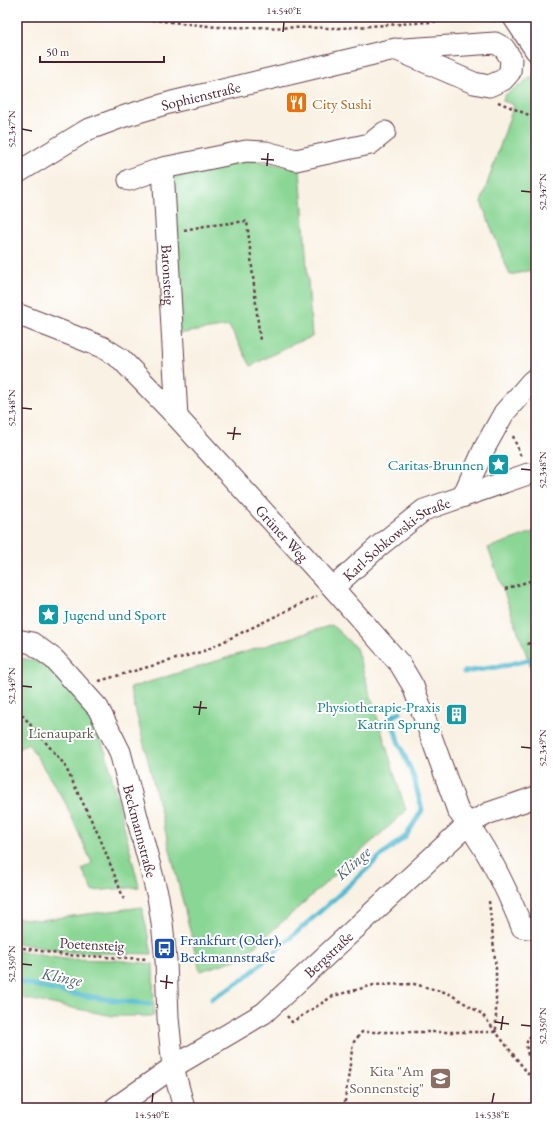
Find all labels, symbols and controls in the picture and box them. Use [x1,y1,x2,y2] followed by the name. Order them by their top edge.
[267,4,302,17] text: 14.540°E
[40,38,164,64] scale bar
[46,44,70,60] text: 50 m
[158,77,242,114] street label: Sophienstraße
[284,90,310,116] restaurant icon: City Sushi
[312,94,372,113] place label: City Sushi
[5,110,18,148] text: 52.347°N
[536,173,549,211] text: 52.347°N
[158,244,180,306] street label: Baronsteig
[5,389,18,427] text: 52.348°N
[486,451,512,477] place icon: Caritas-Brunnen
[536,451,549,489] text: 52.348°N
[388,455,484,474] place label: Caritas-Brunnen
[338,492,453,585] street label: Karl-Sobkowski-Straße
[252,500,314,566] street label: Grüner Weg
[36,601,62,627] place icon: Jugend und Sport
[62,605,167,624] place label: Jugend und Sport
[5,667,18,705] text: 52.349°N
[317,697,440,733] place label: Physiotherapie-Praxis Katrin Sprung
[443,702,469,728] building icon: Physiotherapie-Praxis Katrin Sprung
[28,723,95,742] park label: Lienaupark
[536,729,549,767] text: 52.349°N
[119,782,162,879] street label: Beckmannstraße
[330,841,376,885] water label: Klinge
[299,926,357,981] street label: Bergstraße
[180,930,282,966] place label: Frankfurt (Oder), Beckmannstraße
[59,933,125,955] street label: Poetensteig
[152,935,178,961] bus stop icon: Frankfurt (Oder), Beckmannstraße
[5,945,18,983] text: 52.350°N
[39,963,85,991] water label: Klinge
[536,1007,549,1045] text: 52.350°N
[349,1061,424,1097] place label: Kita "Am Sonnensteig"
[427,1066,453,1092] school or university icon: Kita "Am Sonnensteig"
[135,1108,170,1121] text: 14.540°E
[475,1108,510,1121] text: 14.538°E

